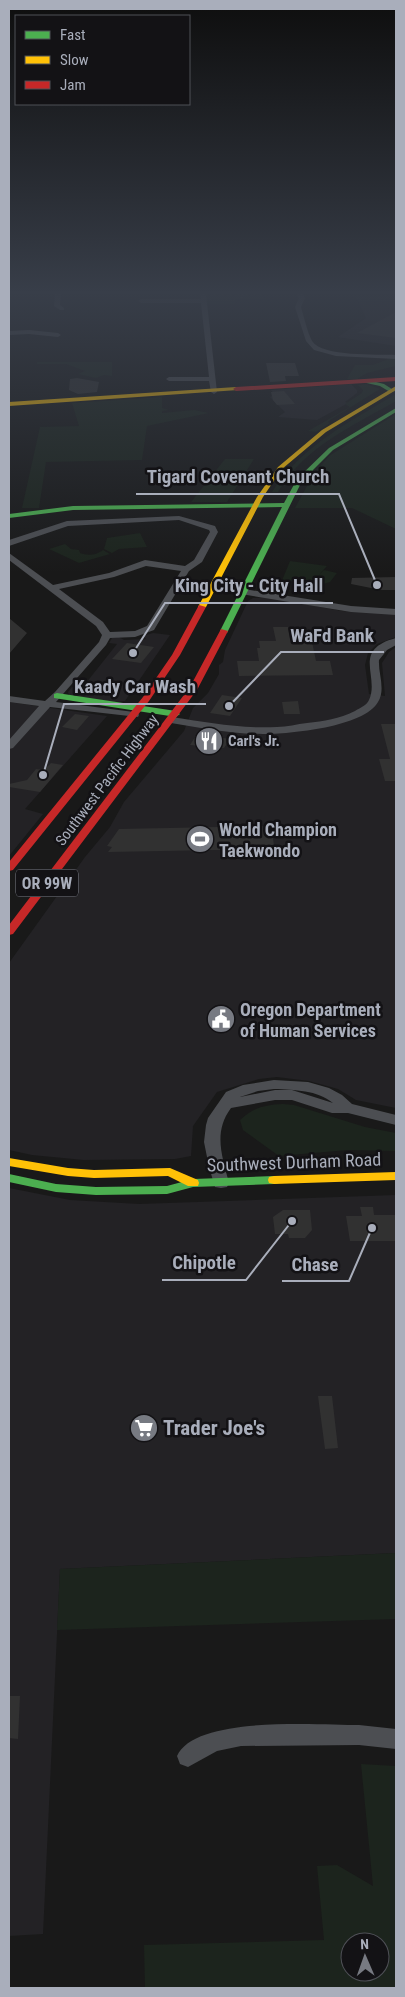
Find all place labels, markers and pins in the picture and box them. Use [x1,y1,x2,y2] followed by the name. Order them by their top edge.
[136,460,339,494] callout: Tigard Covenant Church
[165,569,333,603] callout: King City - City Hall
[281,618,384,652] callout: WaFd Bank
[64,670,206,704] callout: Kaady Car Wash
[194,726,224,756] restaurant icon: Carl's Jr.
[228,732,280,750] place label: Carl's Jr.
[219,819,337,861] place label: World Champion Taekwondo
[185,824,215,854] sports icon: World Champion Taekwondo
[240,999,381,1041] place label: Oregon Department of Human Services
[206,1004,236,1034] public building icon: Oregon Department of Human Services
[162,1246,246,1280] callout: Chipotle
[282,1247,349,1281] callout: Chase
[129,1413,159,1443] supermarket icon: Trader Joe's
[163,1416,265,1440] place label: Trader Joe's

